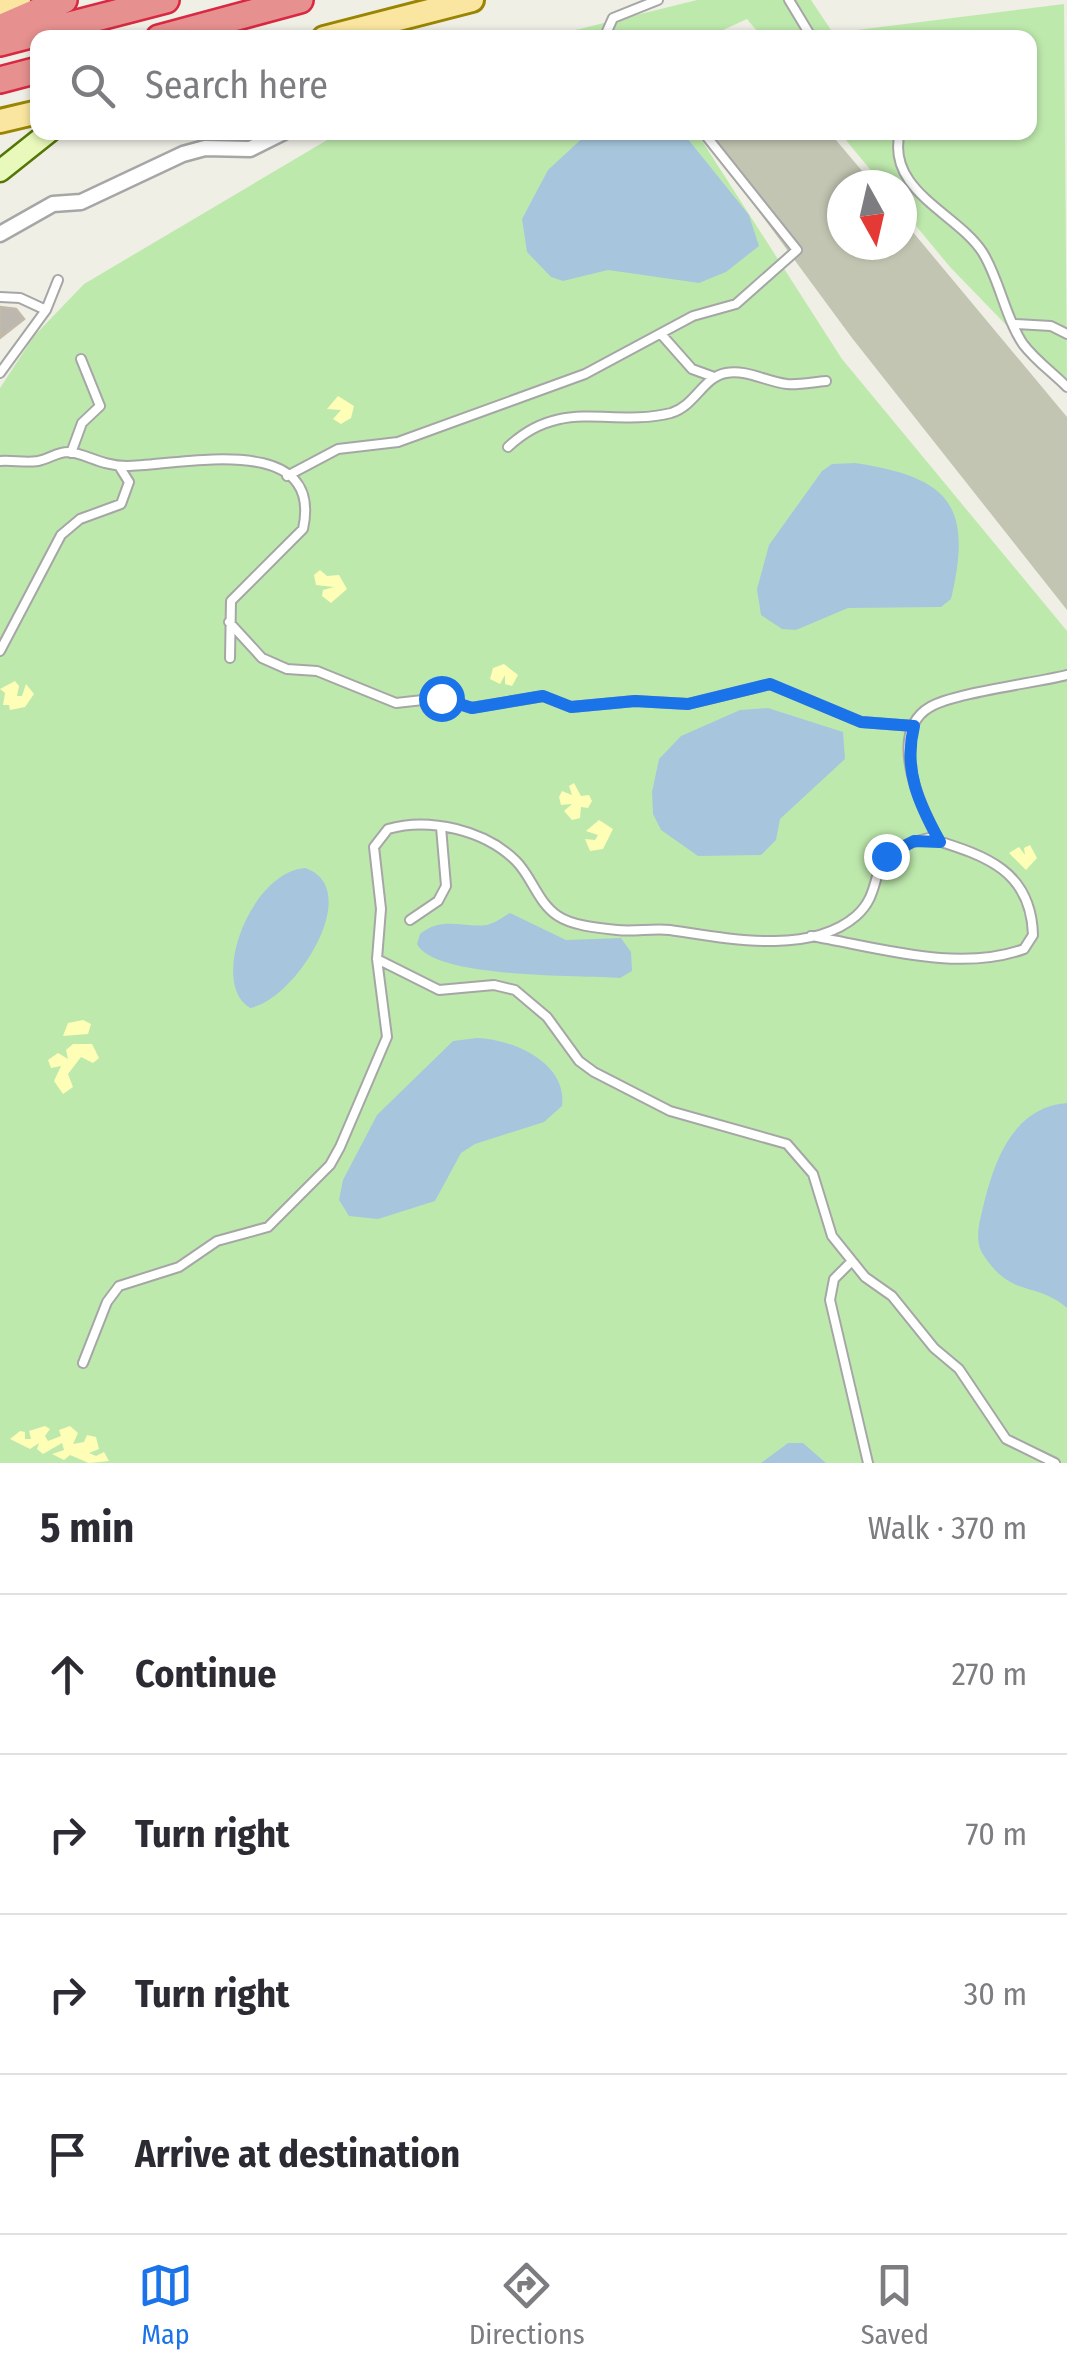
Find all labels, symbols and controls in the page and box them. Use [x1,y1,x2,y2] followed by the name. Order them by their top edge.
[30,30,1037,140] search box
[65,58,120,113] icon: search
[145,62,328,108] text: Search here
[827,170,917,260] north arrow
[419,676,465,722] route start
[864,834,910,880] route end
[40,1503,134,1553] text: 5 min
[868,1509,1027,1547] text: Walk · 370 m
[40,1647,95,1702] icon: ahead
[135,1651,276,1697] text: Continue
[952,1655,1027,1693] text: 270 m
[40,1807,95,1862] icon: right
[135,1811,289,1857] text: Turn right
[966,1815,1027,1853] text: 70 m
[40,1967,95,2022] icon: right
[135,1971,289,2017] text: Turn right
[964,1975,1027,2013] text: 30 m
[40,2127,95,2182] icon: arrive
[135,2131,460,2177] text: Arrive at destination
[138,2258,193,2351] tab: Map
[469,2258,585,2351] tab: Directions
[861,2258,929,2351] tab: Saved

